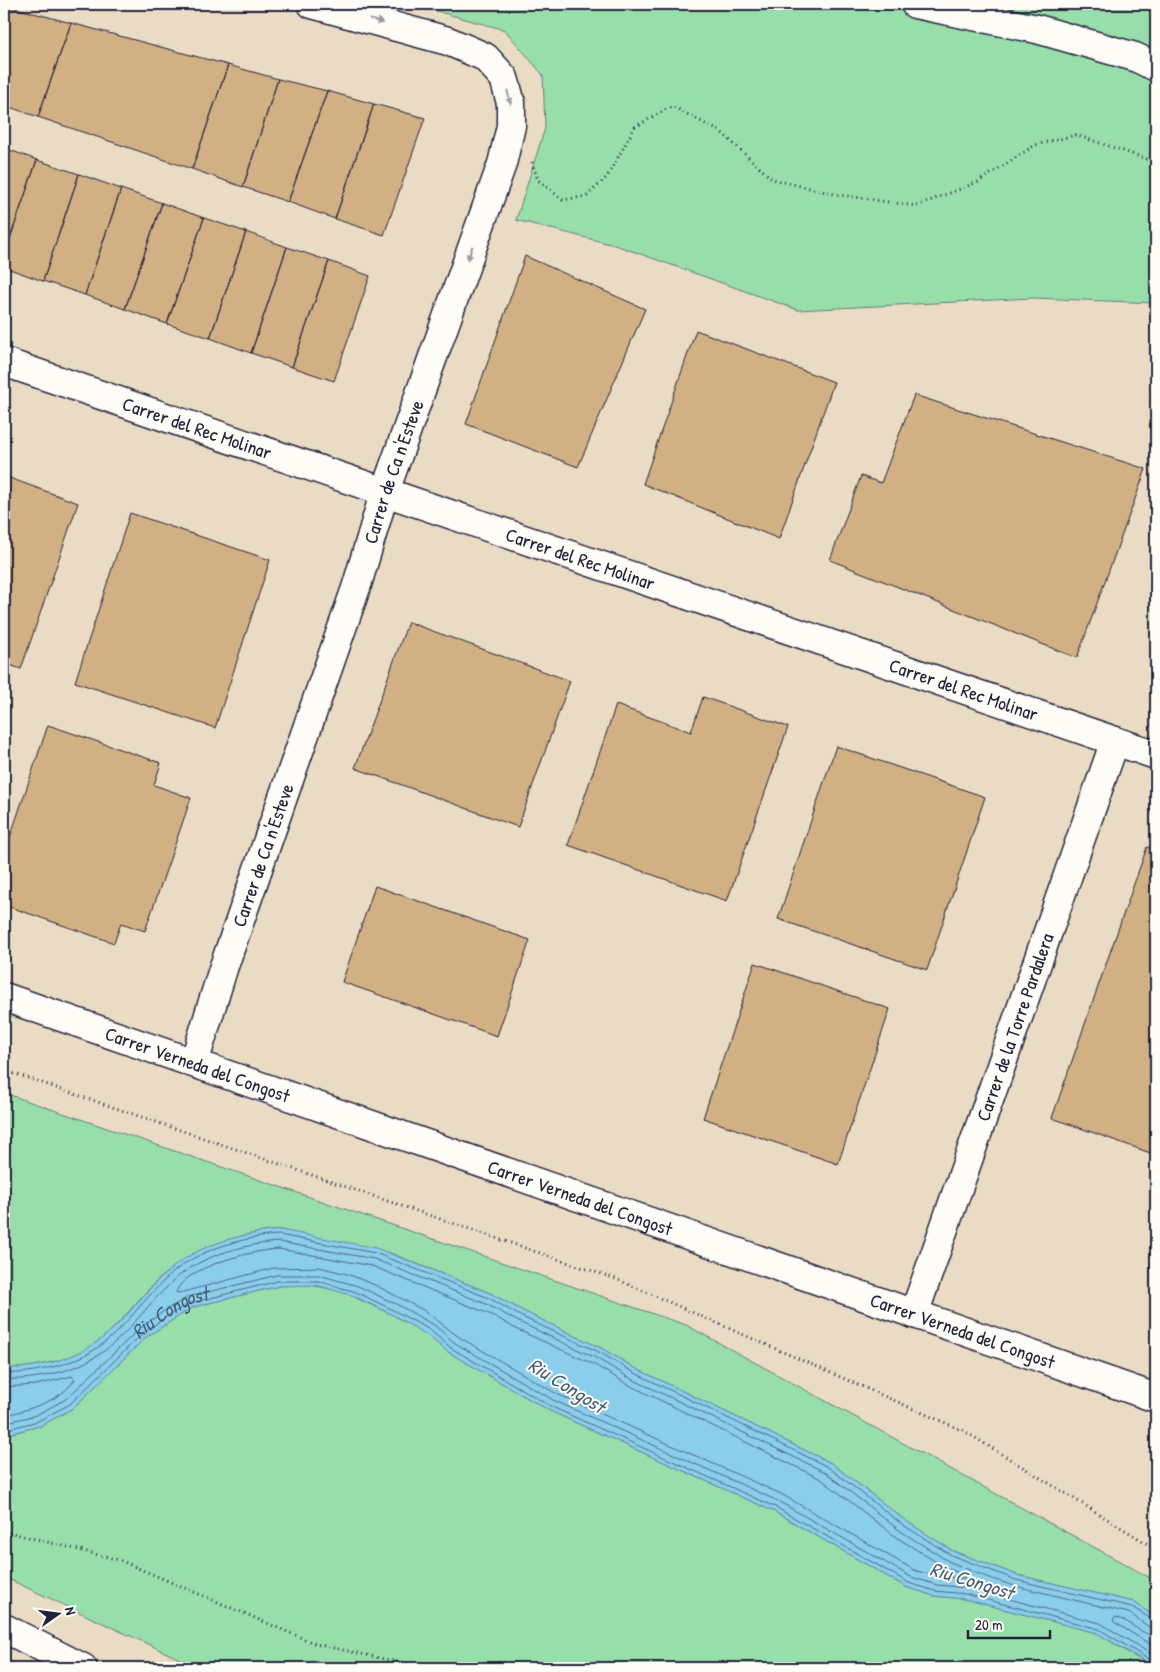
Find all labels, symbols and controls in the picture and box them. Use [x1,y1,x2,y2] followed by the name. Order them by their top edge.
[369,17,384,25] one-way arrow
[505,90,513,105] one-way arrow
[466,246,474,261] one-way arrow
[119,390,276,466] street label: Carrer del Rec Molinar
[357,396,430,547] street label: Carrer de Ca n'Esteve
[502,521,659,596] street label: Carrer del Rec Molinar
[886,652,1042,727] street label: Carrer del Rec Molinar
[226,780,300,930] street label: Carrer de Ca n'Esteve
[970,929,1060,1125] street label: Carrer de la Torre Pardalera
[102,1020,294,1109] street label: Carrer Verneda del Congost
[484,1153,676,1242] street label: Carrer Verneda del Congost
[125,1278,214,1344] water label: Riu Congost
[867,1287,1059,1375] street label: Carrer Verneda del Congost
[523,1351,613,1422] water label: Riu Congost
[927,1555,1020,1607] water label: Riu Congost
[32,1590,82,1640] north arrow
[61,1605,81,1617] text: N
[968,1607,1050,1639] scale bar
[975,1614,1002,1635] text: 20 m

